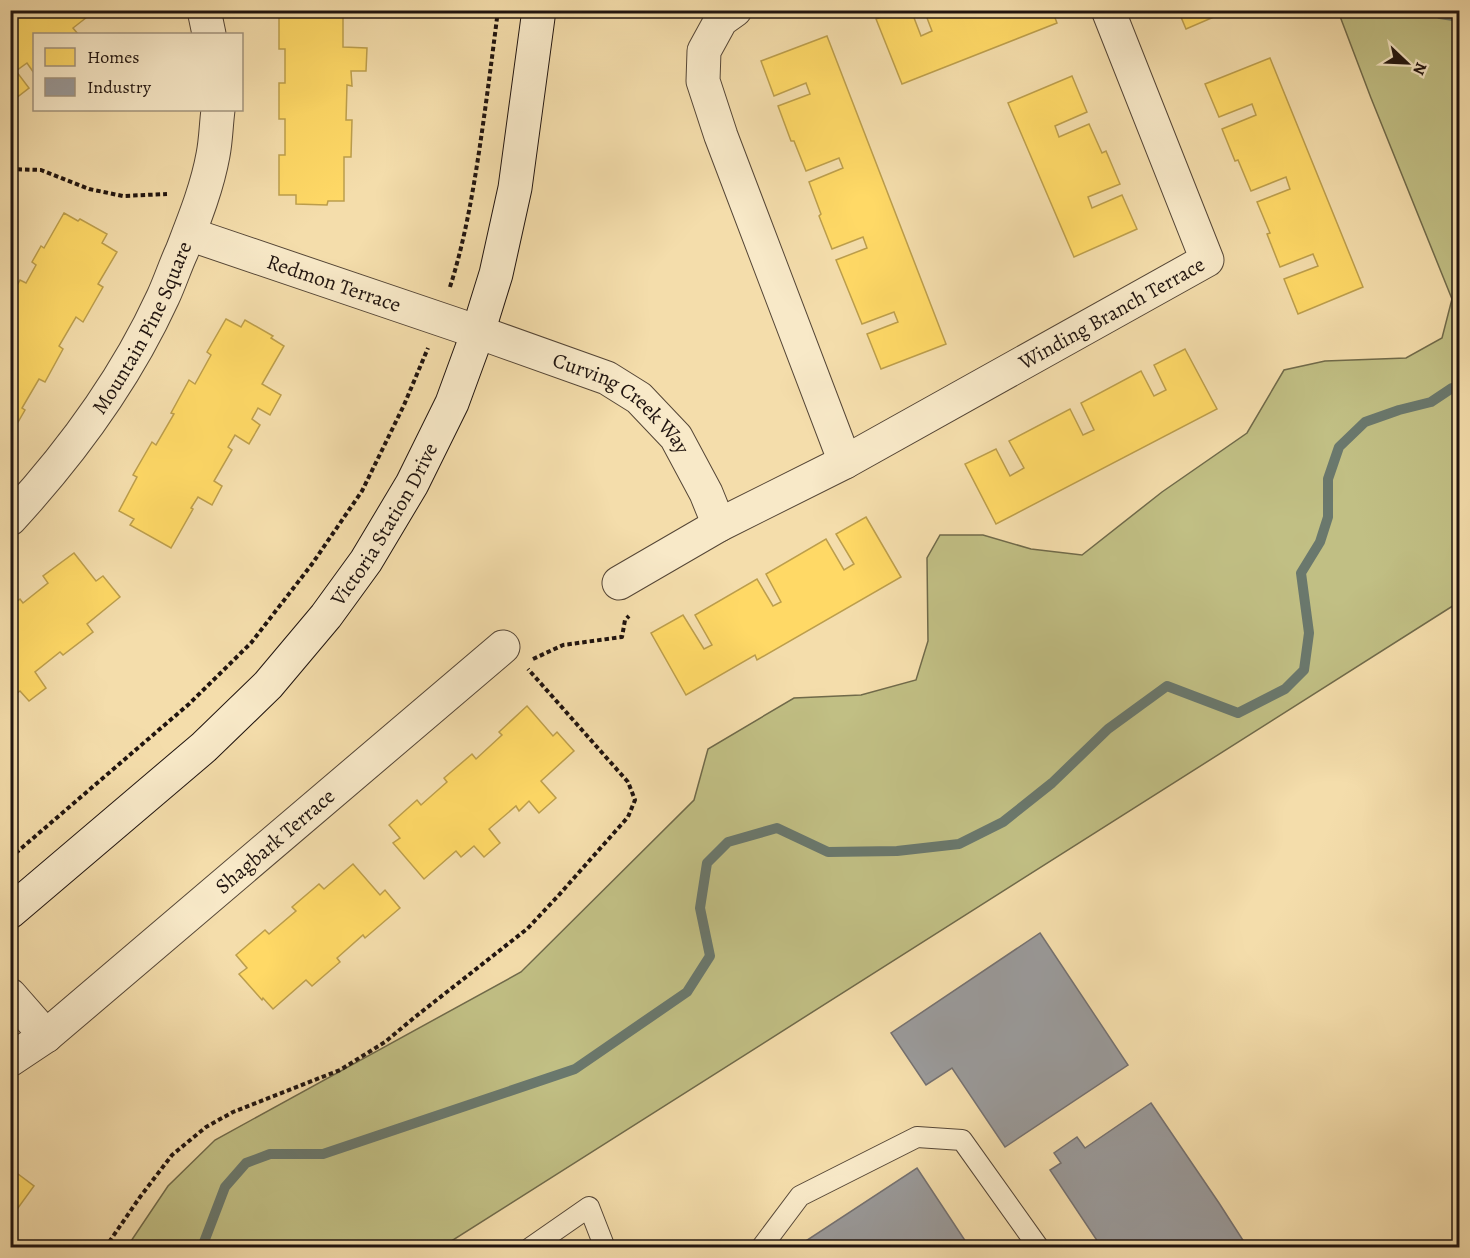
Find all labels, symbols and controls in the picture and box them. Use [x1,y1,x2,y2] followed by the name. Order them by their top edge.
[33,33,243,111] legend
[1377,33,1437,93] north arrow
[87,45,139,69] text: Homes
[1407,59,1432,78] text: N
[87,75,152,99] text: Industry
[85,237,198,420] street label: Mountain Pine Square
[263,247,405,319] street label: Redmon Terrace
[1013,250,1210,377] street label: Winding Branch Terrace
[549,346,697,459] street label: Curving Creek Way
[323,438,444,612] street label: Victoria Station Drive
[209,782,341,900] street label: Shagbark Terrace

